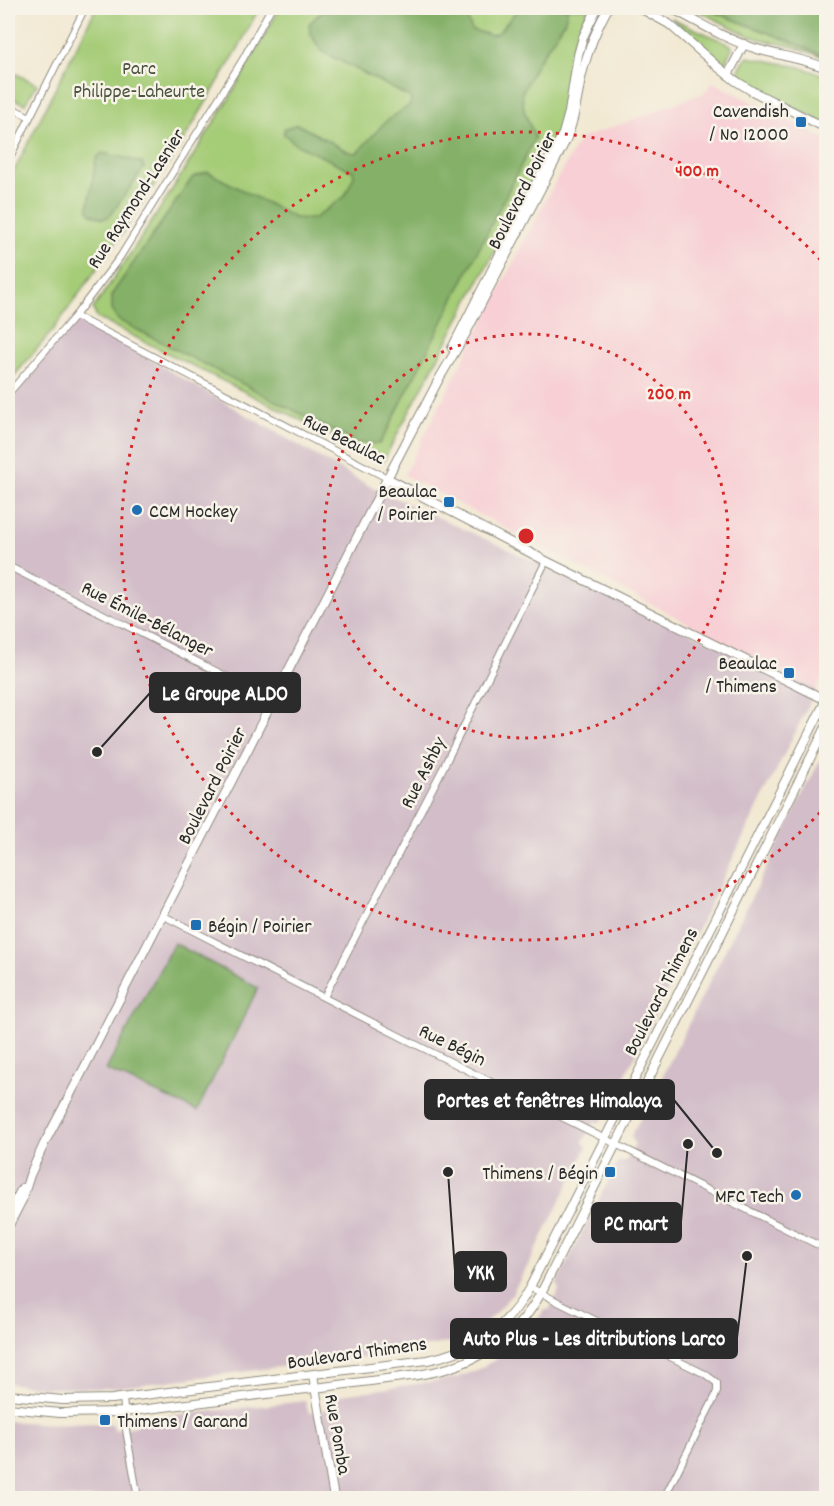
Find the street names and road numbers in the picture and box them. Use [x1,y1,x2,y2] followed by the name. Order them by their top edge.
[82,124,194,275] street label: Rue Raymond-Lasnier
[482,127,566,255] street label: Boulevard Poirier
[297,408,390,474] street label: Rue Beaulac
[76,575,218,666] street label: Rue Émile-Bélanger
[172,722,256,850] street label: Boulevard Poirier
[395,732,455,814] street label: Rue Ashby
[618,923,707,1061] street label: Boulevard Thimens
[413,1018,490,1075] street label: Rue Bégin
[286,1331,429,1379] street label: Boulevard Thimens
[315,1392,357,1478] street label: Rue Pomba

